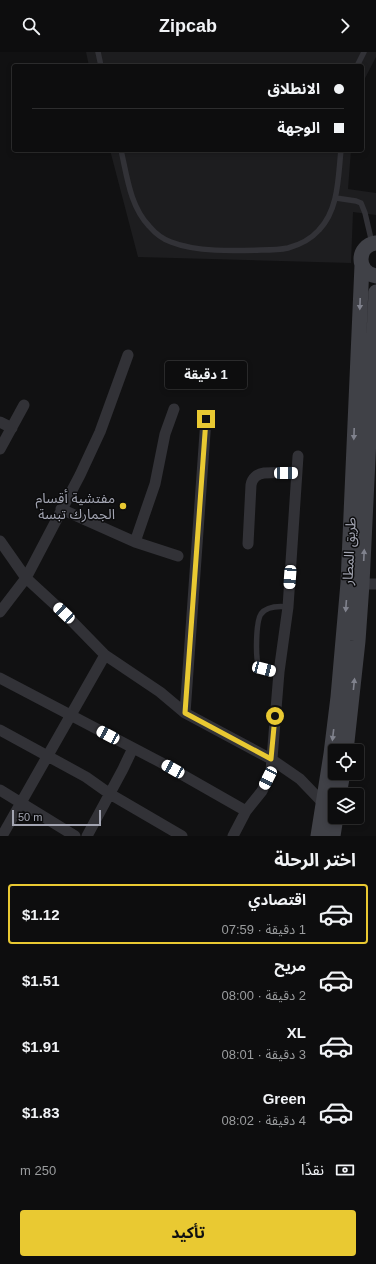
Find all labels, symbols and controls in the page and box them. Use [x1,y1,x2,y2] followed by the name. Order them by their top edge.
[20,15,42,37] icon: search
[334,15,356,37] icon: forward
[159,16,217,36] text: Zipcab
[268,80,320,97] text: الانطلاق
[277,119,320,136] text: الوجهة
[357,298,363,311] one-way arrow
[165,361,247,389] callout: 1 دقيقة
[184,367,228,382] text: 1 دقيقة
[197,410,215,428] route end
[351,428,358,440] one-way arrow
[274,467,298,479] car
[35,489,115,523] place label: مفتشية أقسام الجمارك تبسة
[118,501,128,511] marker: مفتشية أقسام الجمارك تبسة
[339,517,361,587] street label: طريق المطار
[360,549,367,561] one-way arrow
[283,565,297,589] car
[51,600,77,626] car
[343,600,350,612] one-way arrow
[251,660,277,678] car
[350,678,357,690] one-way arrow
[266,707,284,725] route start
[95,724,121,746] car
[330,729,337,741] one-way arrow
[328,744,364,824] map controls
[328,744,364,780] button: locate
[160,758,186,780] car
[257,765,279,791] car
[328,788,364,824] button: layers
[12,808,101,827] scale bar
[18,811,42,823] text: 50 m
[274,850,356,870] text: اختر الرحلة
[248,891,306,908] text: اقتصادي
[318,896,354,932] icon: car
[22,906,60,923] text: $1.12
[221,922,306,937] text: 1 دقيقة · 07:59
[274,957,306,974] text: مريح
[318,962,354,998] icon: car
[22,972,60,989] text: $1.51
[221,988,306,1003] text: 2 دقيقة · 08:00
[287,1024,306,1041] text: XL
[318,1028,354,1064] icon: car
[22,1038,60,1055] text: $1.91
[221,1047,306,1062] text: 3 دقيقة · 08:01
[263,1090,306,1107] text: Green
[318,1094,354,1130] icon: car
[22,1104,60,1121] text: $1.83
[221,1113,306,1128] text: 4 دقيقة · 08:02
[334,1159,356,1181] icon: cash
[301,1161,324,1178] text: نقدًا
[20,1163,56,1178] text: 250 m
[20,1210,356,1256] button: تأكيد

